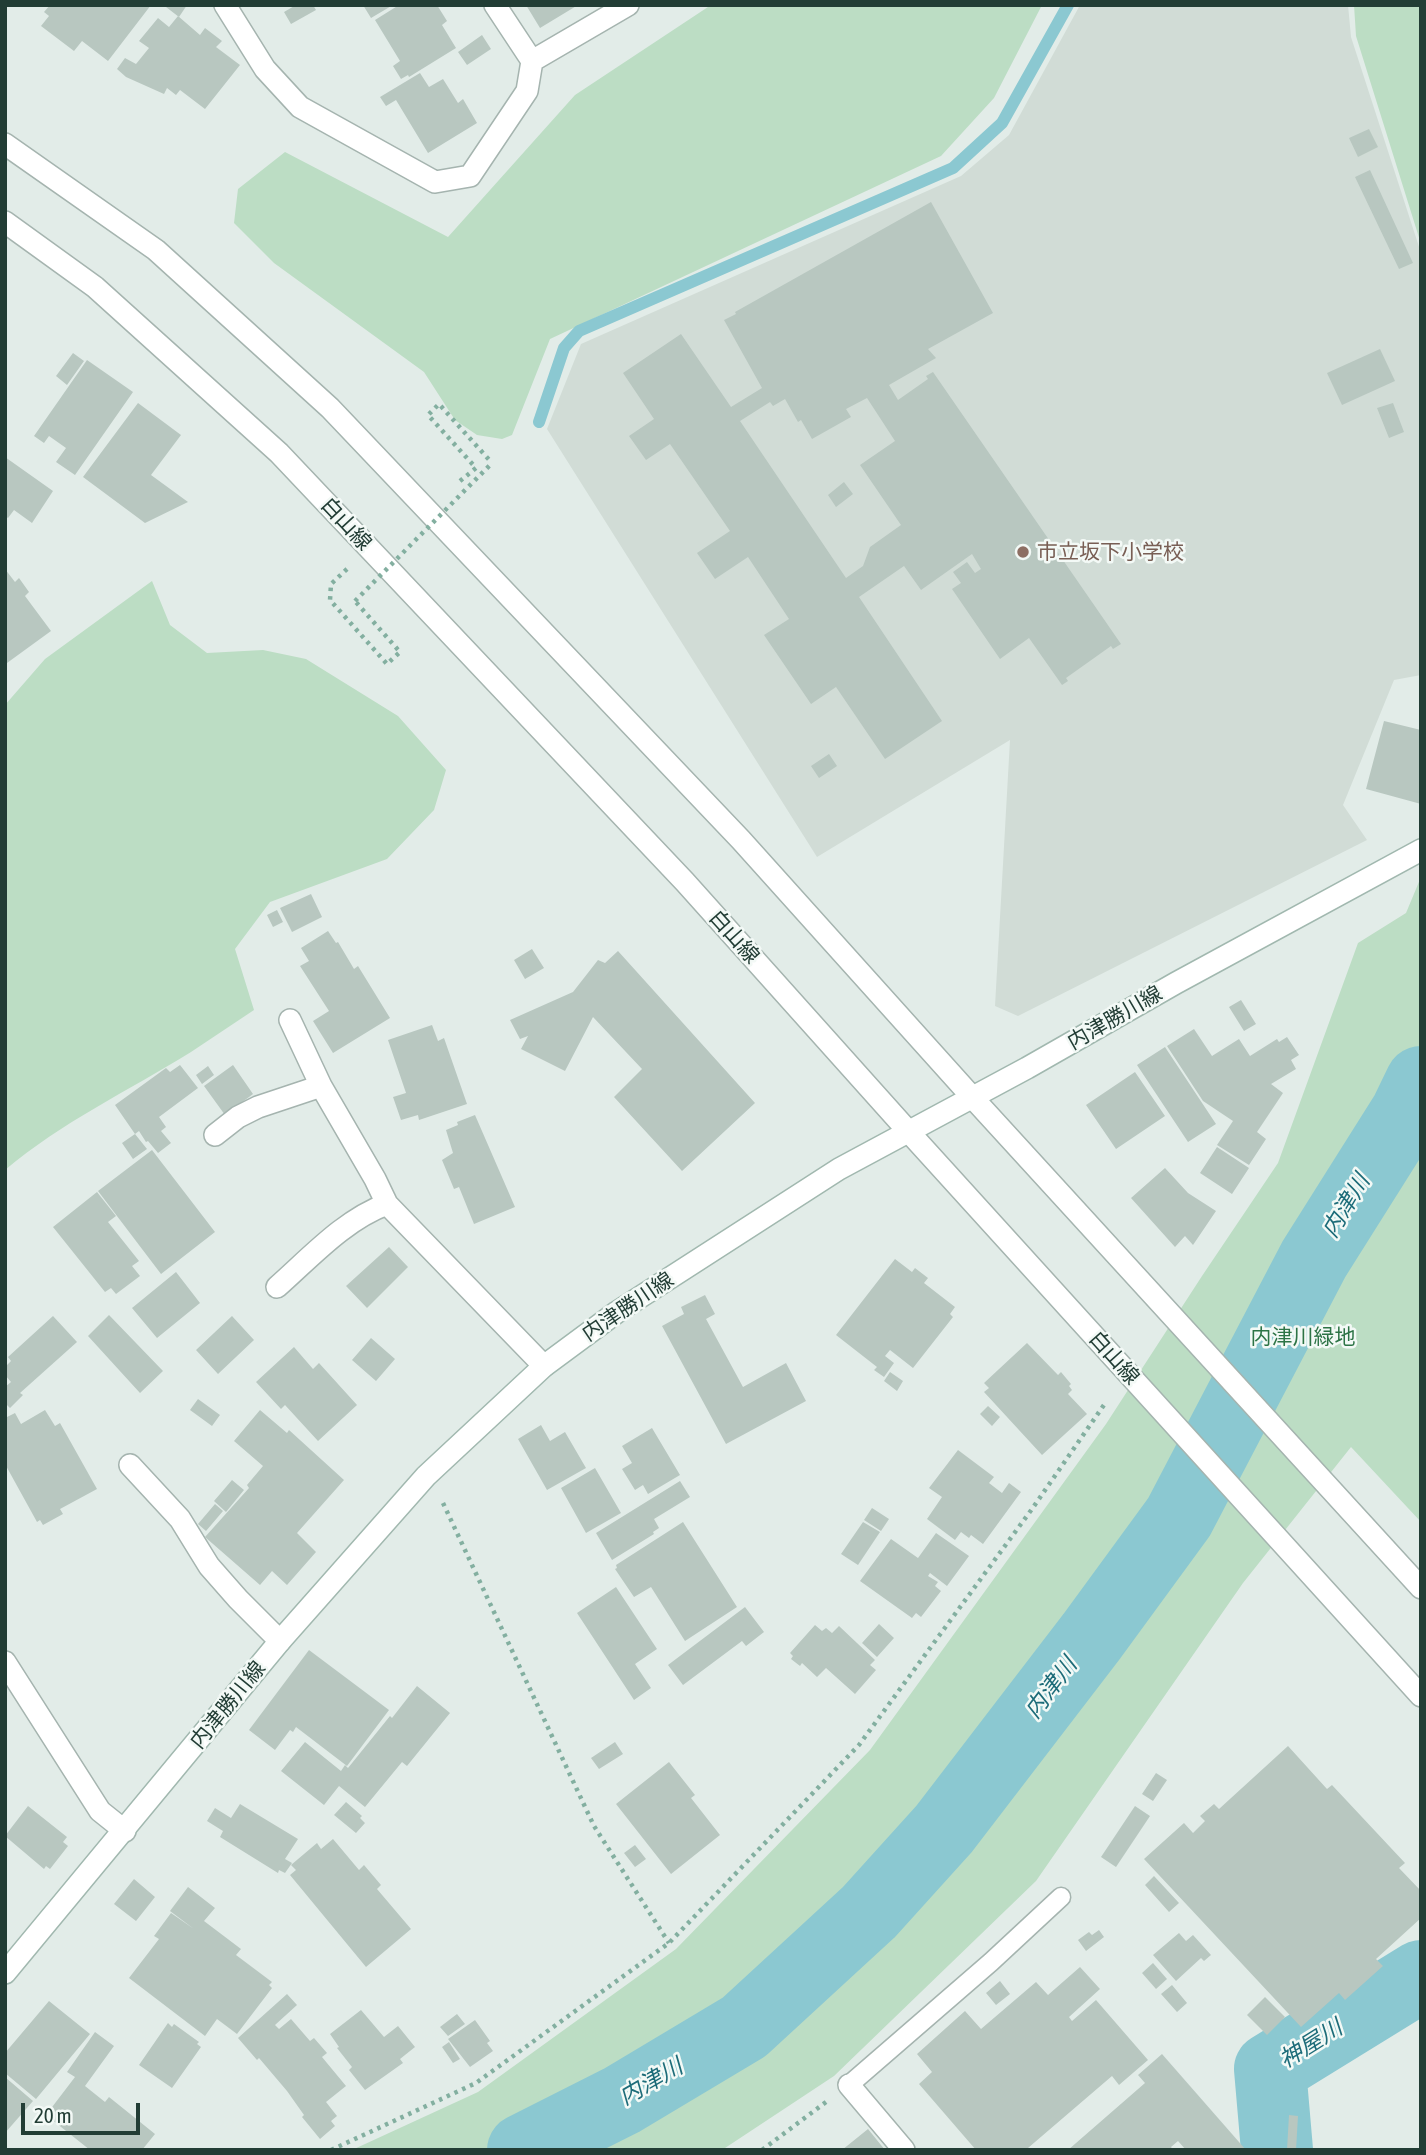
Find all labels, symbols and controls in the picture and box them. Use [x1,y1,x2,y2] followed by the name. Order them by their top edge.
[315,492,377,556] street label: 白山線
[1037,539,1184,565] place label: 市立坂下小学校
[1015,544,1031,560] marker: 市立坂下小学校
[704,905,764,969] street label: 白山線
[1063,981,1167,1055] street label: 内津勝川線
[1316,1169,1376,1243] water label: 内津川
[577,1267,679,1347] street label: 内津勝川線
[1251,1324,1355,1350] park label: 内津川緑地
[1084,1326,1144,1390] street label: 白山線
[1019,1652,1083,1724] water label: 内津川
[185,1656,271,1754] street label: 内津勝川線
[1274,2014,1348,2074] water label: 神屋川
[614,2053,688,2111] water label: 内津川
[24,2088,144,2132] scale bar
[34,2103,72,2127] text: 20 m

